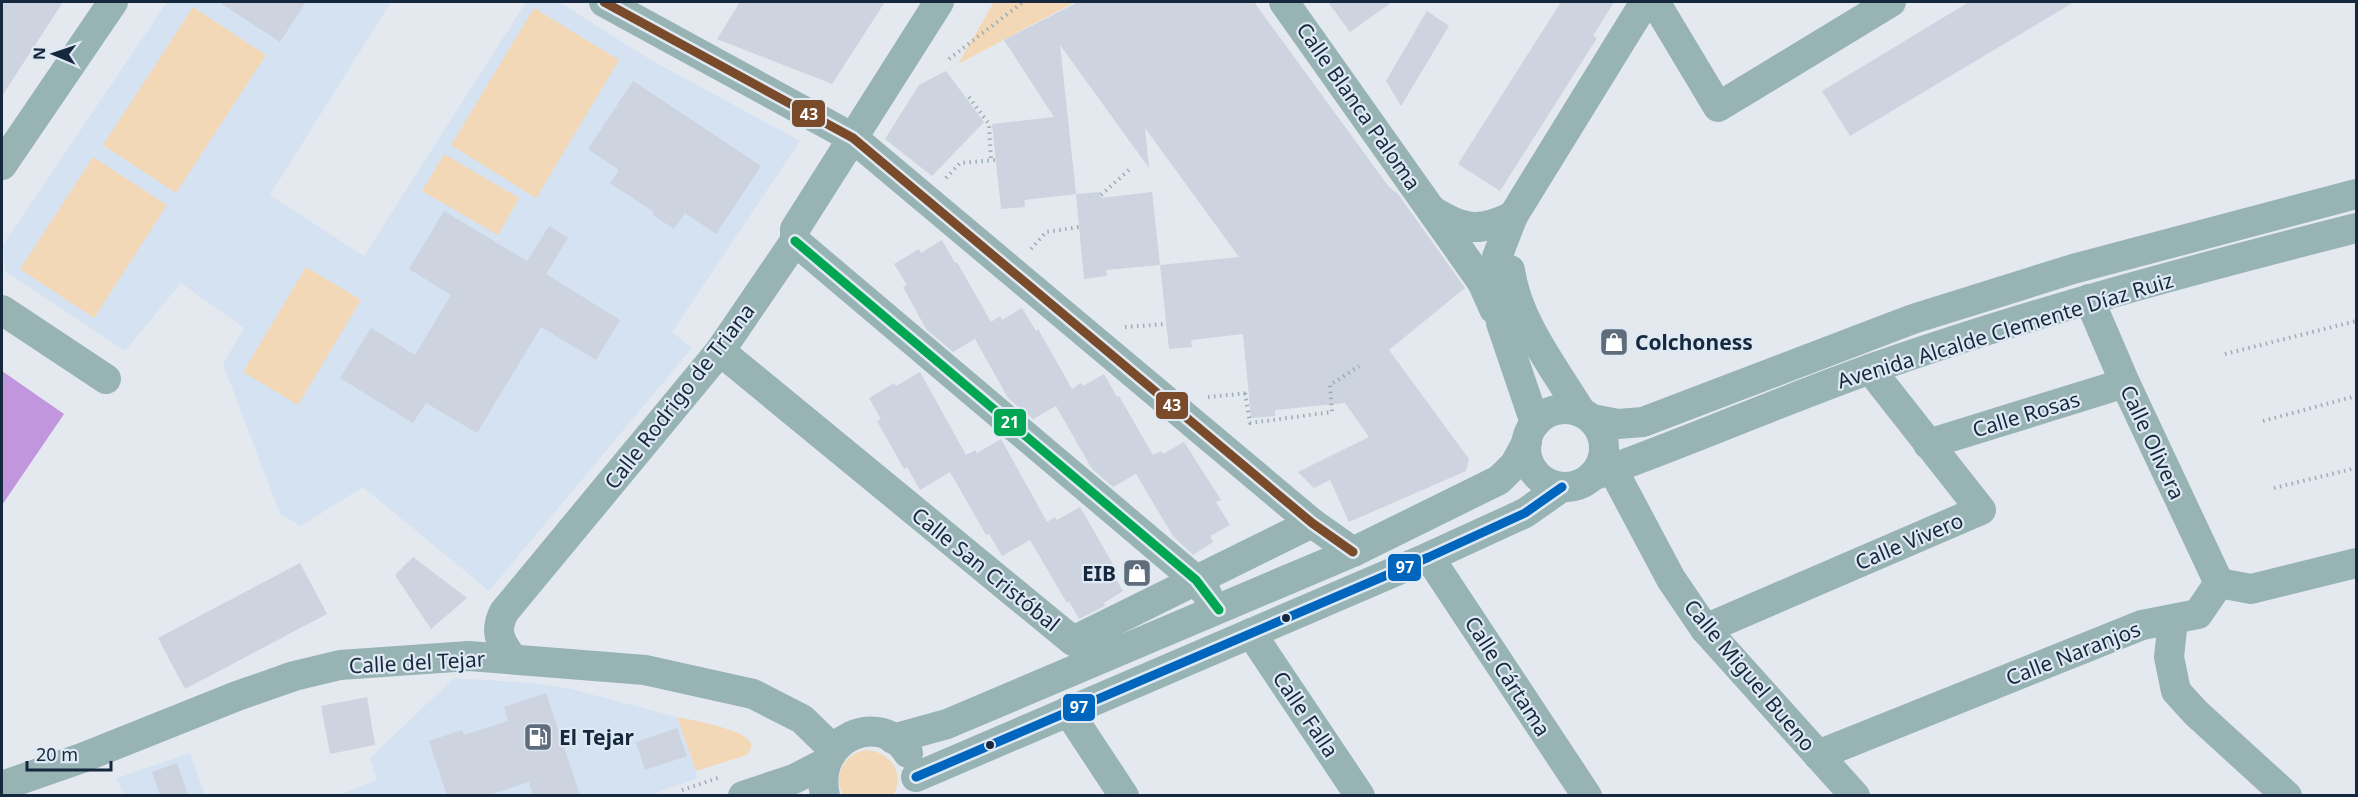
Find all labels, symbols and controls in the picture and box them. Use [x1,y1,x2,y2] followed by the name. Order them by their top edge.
[1291,17,1427,195] street label: Calle Blanca Paloma
[24,24,84,84] north arrow
[28,47,50,60] text: N
[791,99,826,128] line badge: 43
[800,103,818,125] text: 43
[1834,265,2177,395] street label: Avenida Alcalde Clemente Díaz Ruiz
[598,297,760,495] street label: Calle Rodrigo de Triana
[1598,326,1630,358] shop icon: Colchoness
[1635,328,1753,356] place label: Colchoness
[2114,380,2192,504] street label: Calle Olivera
[1969,384,2083,444] street label: Calle Rosas
[1155,391,1189,420] line badge: 43
[1163,394,1181,416] text: 43
[993,408,1027,437] line badge: 21
[1001,411,1019,433] text: 21
[906,501,1066,637] street label: Calle San Cristóbal
[1851,506,1967,576] street label: Calle Vivero
[1387,553,1422,582] line badge: 97
[1396,556,1414,578] text: 97
[1121,557,1153,589] shop icon: EIB
[1082,559,1116,587] place label: EIB
[1678,593,1822,757] street label: Calle Miguel Bueno
[1459,611,1557,741] street label: Calle Cártama
[1280,612,1292,624] unlabelled marker
[2002,614,2144,692] street label: Calle Naranjos
[348,644,486,680] street label: Calle del Tejar
[1267,665,1345,763] street label: Calle Falla
[1062,693,1096,722] line badge: 97
[1070,696,1088,718] text: 97
[522,721,554,753] fuel station icon: El Tejar
[559,723,634,751] place label: El Tejar
[27,734,111,772] scale bar
[984,739,996,751] unlabelled marker
[36,742,78,766] text: 20 m

